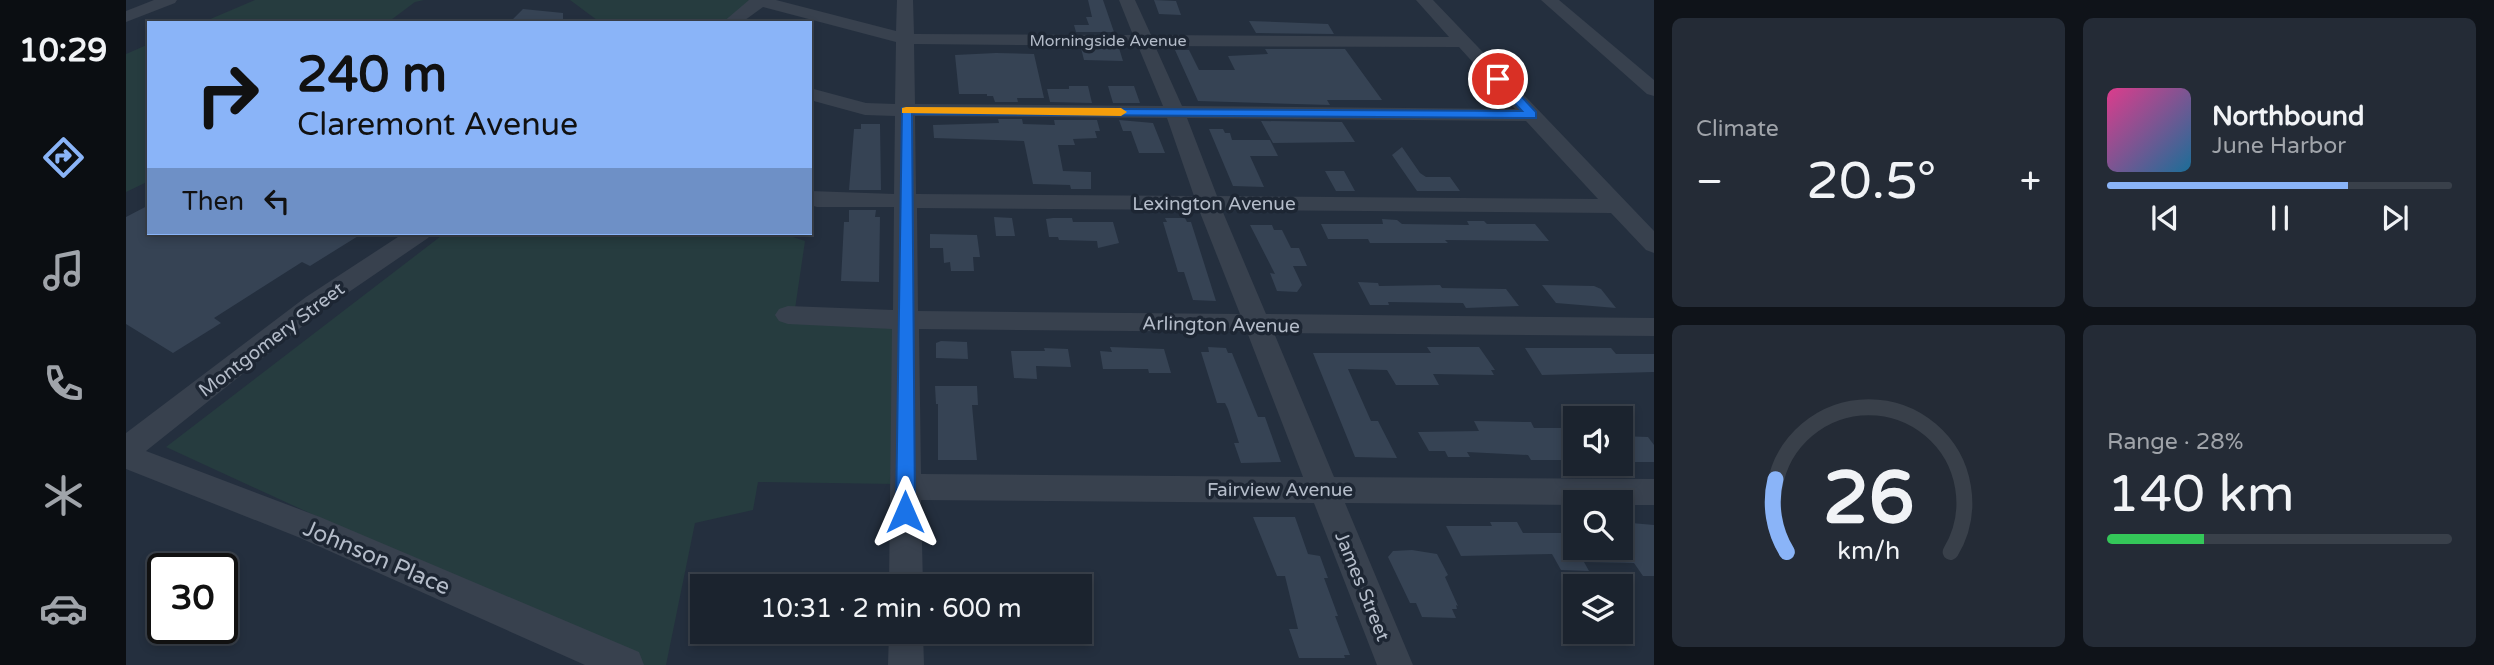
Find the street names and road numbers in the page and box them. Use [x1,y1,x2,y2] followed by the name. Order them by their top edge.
[1030,31,1186,51] street label: Morningside Avenue
[1132,193,1296,215] street label: Lexington Avenue
[194,278,349,402] street label: Montgomery Street
[1142,313,1300,337] street label: Arlington Avenue
[1207,479,1353,501] street label: Fairview Avenue
[299,514,454,601] street label: Johnson Place
[1330,528,1394,644] street label: James Street

